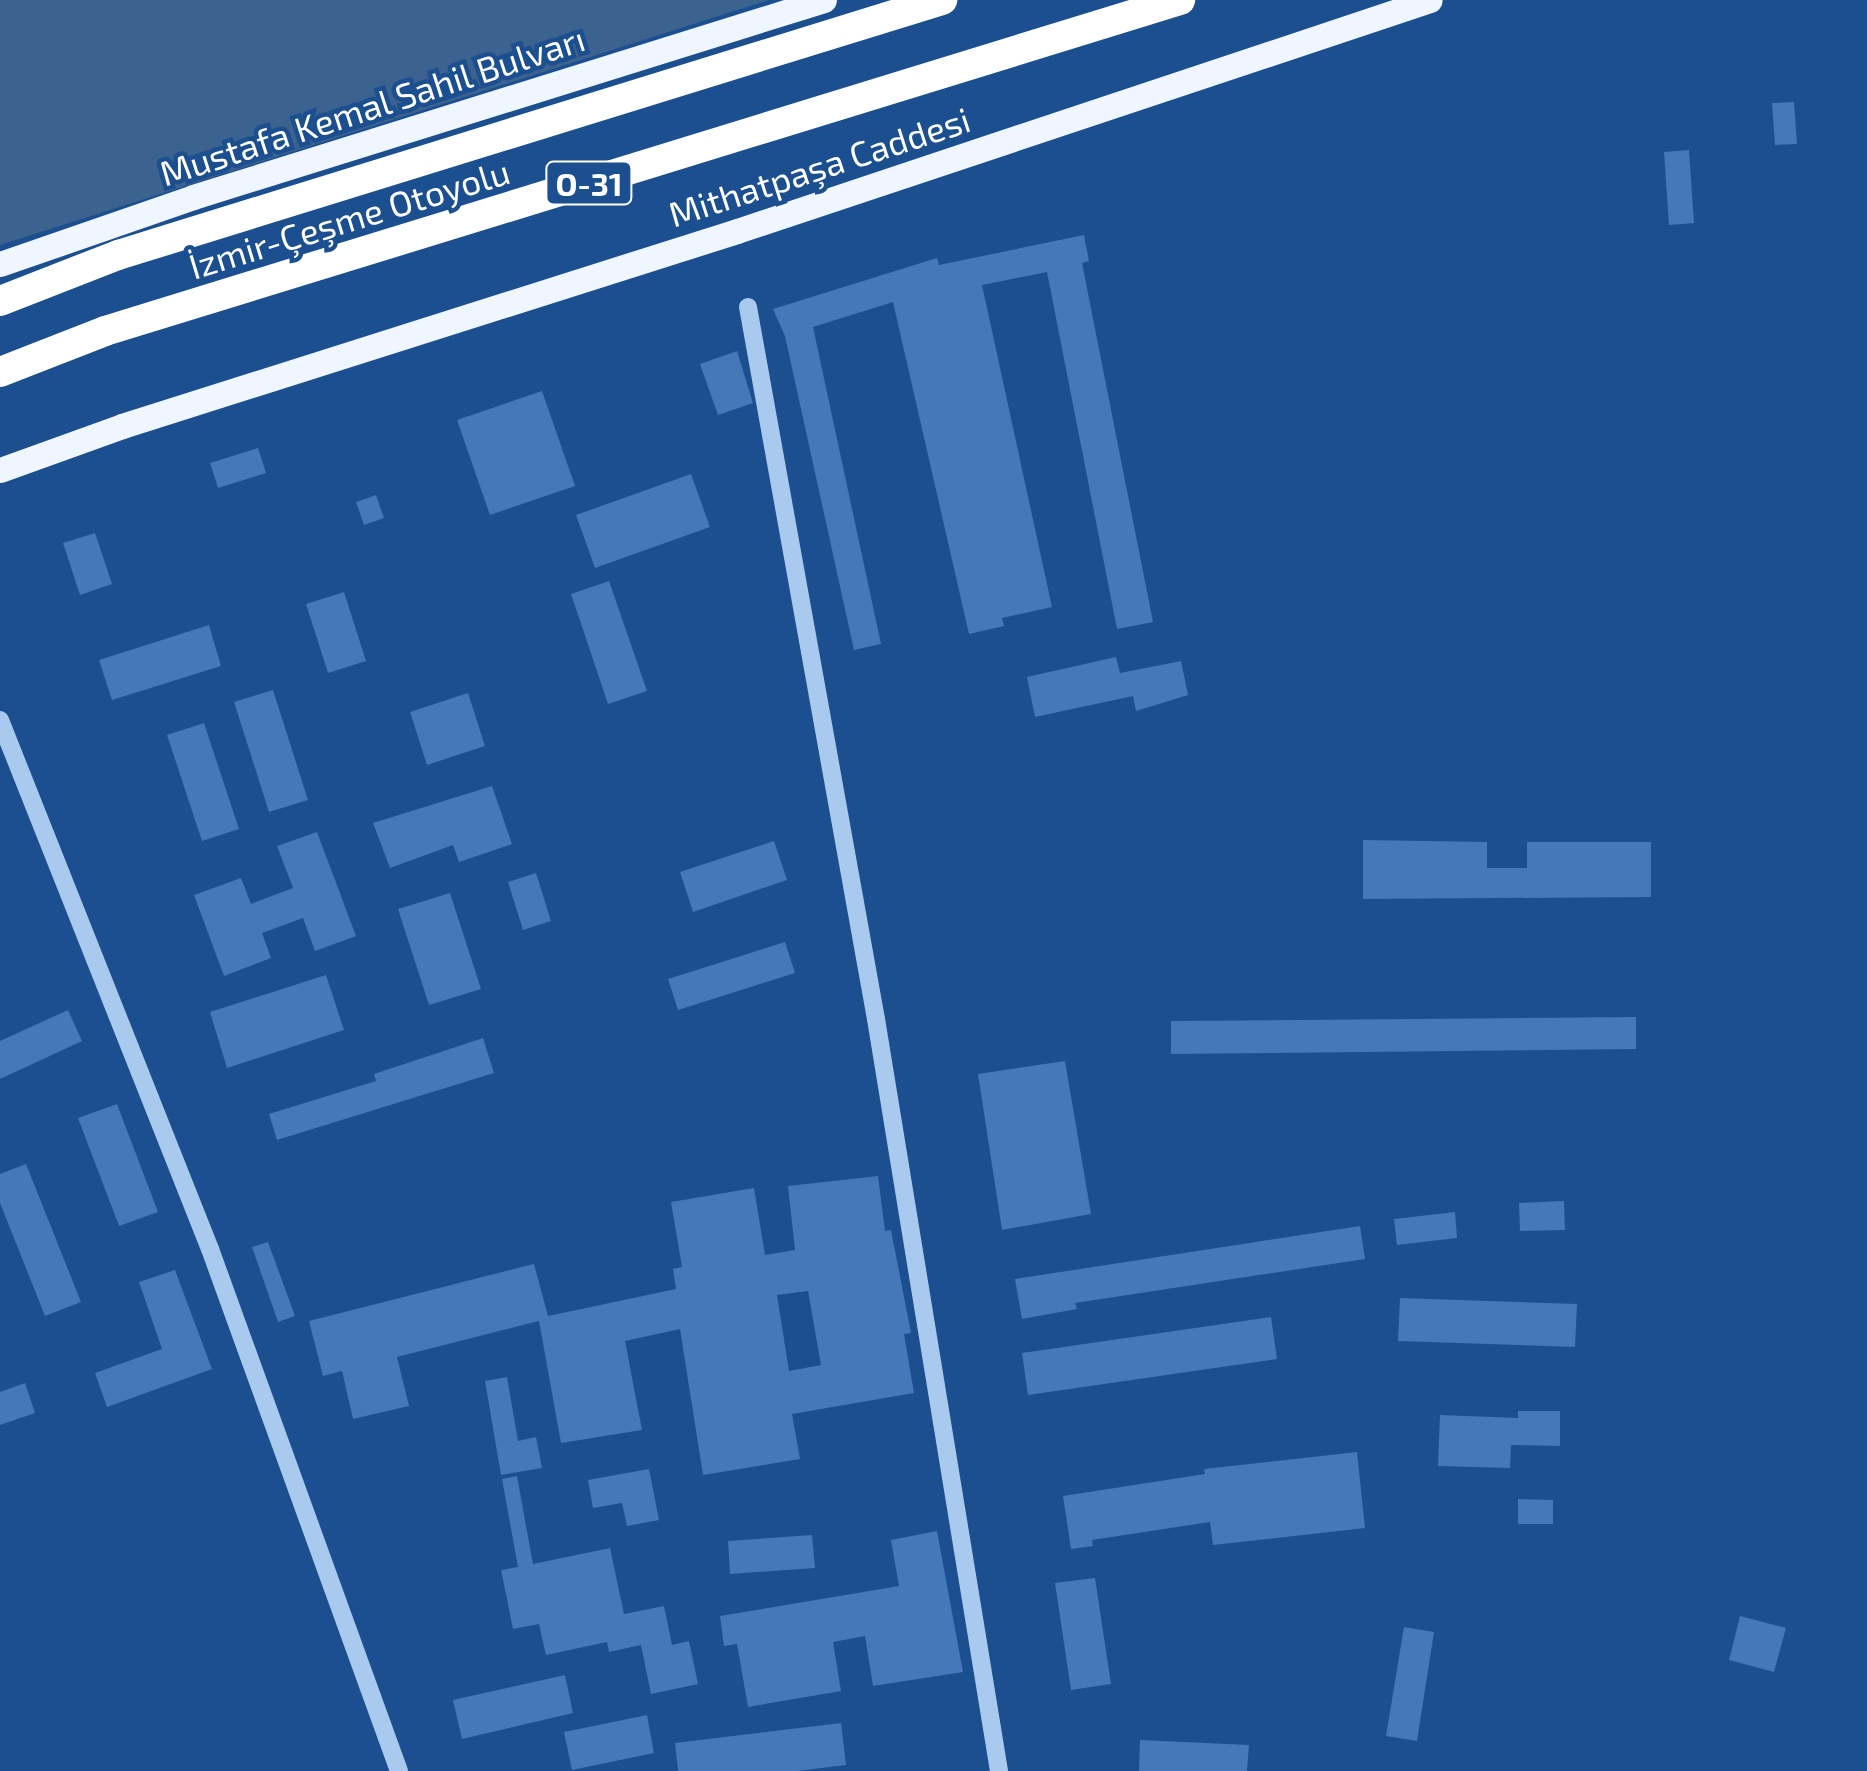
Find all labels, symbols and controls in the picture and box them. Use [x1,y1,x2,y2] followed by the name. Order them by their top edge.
[153,16,591,194] street label: Mustafa Kemal Sahil Bulvarı
[663,97,975,235] street label: Mithatpaşa Caddesi
[184,149,514,287] street label: İzmir-Çeşme Otoyolu
[544,156,634,210] road number: O-31

